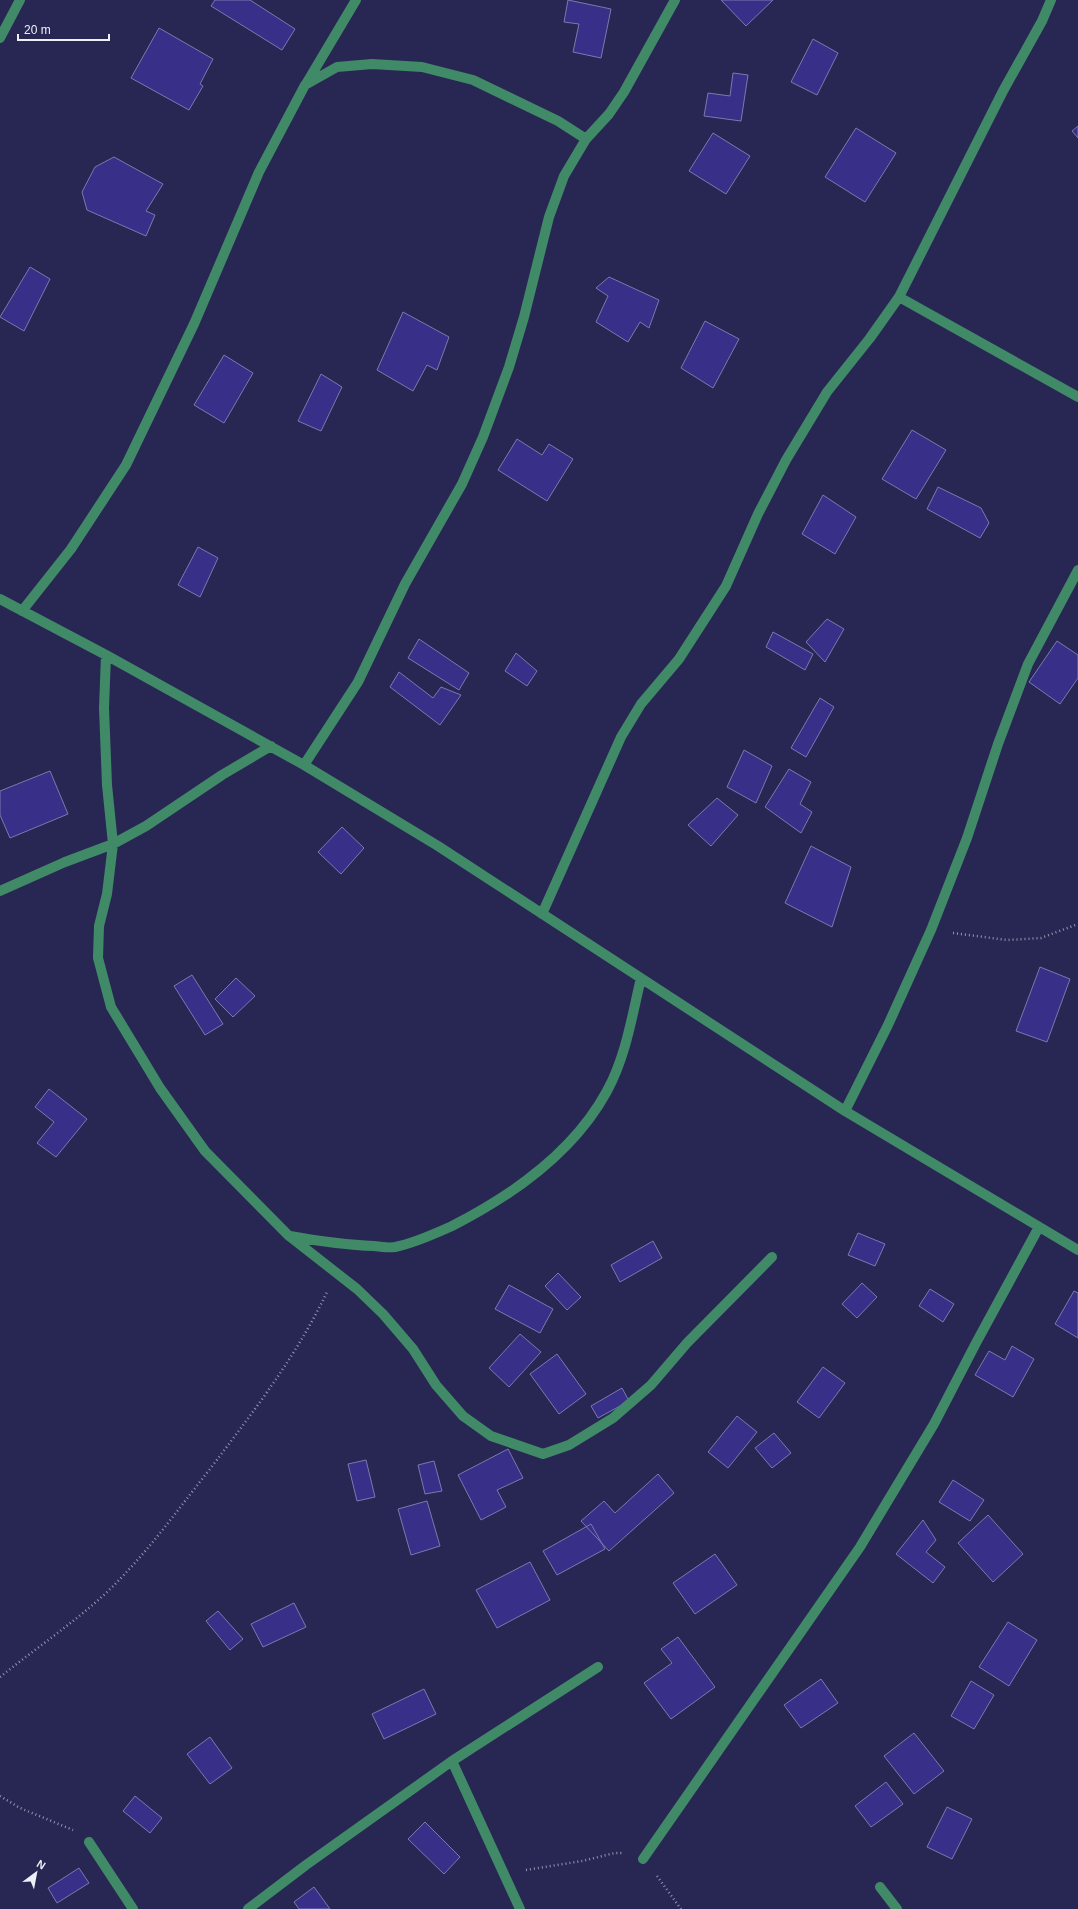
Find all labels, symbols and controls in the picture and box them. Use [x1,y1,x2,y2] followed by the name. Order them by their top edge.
[18,16,109,42] scale bar
[24,23,51,37] text: 20 m
[16,1853,56,1893] north arrow
[35,1857,48,1872] text: N

